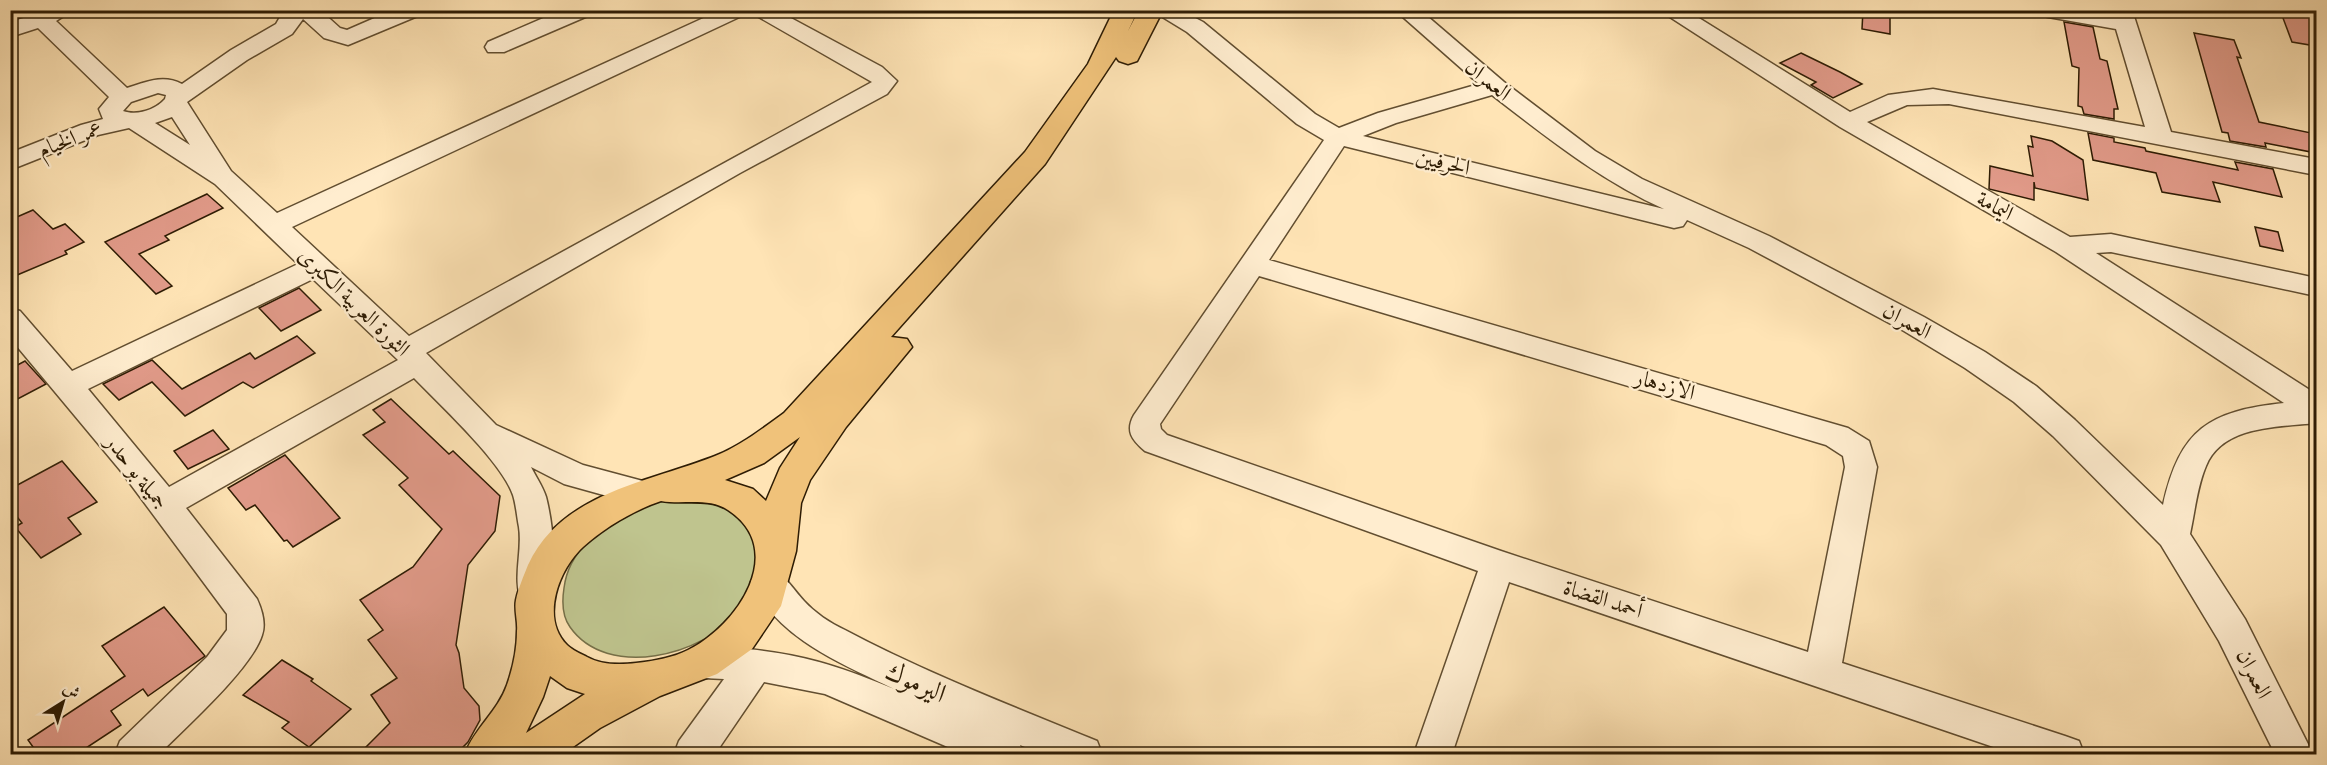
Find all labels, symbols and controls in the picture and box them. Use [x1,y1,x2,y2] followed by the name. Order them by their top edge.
[1458,52,1518,108] street label: العمران
[34,113,108,169] street label: عمر الخيام
[1413,141,1473,183] street label: الحرفيين
[1971,184,2019,228] street label: اليمامة
[291,241,417,363] street label: الثورة العربية الكبرى
[1877,295,1937,347] street label: العمران
[1629,362,1699,408] street label: الازدهار
[97,427,176,516] street label: جميلة بو حدر
[1559,571,1648,626] street label: أحمد القضاة
[2229,644,2279,704] street label: العمران
[880,653,952,711] street label: اليرموك
[33,672,93,732] north arrow
[58,677,84,704] text: ش

